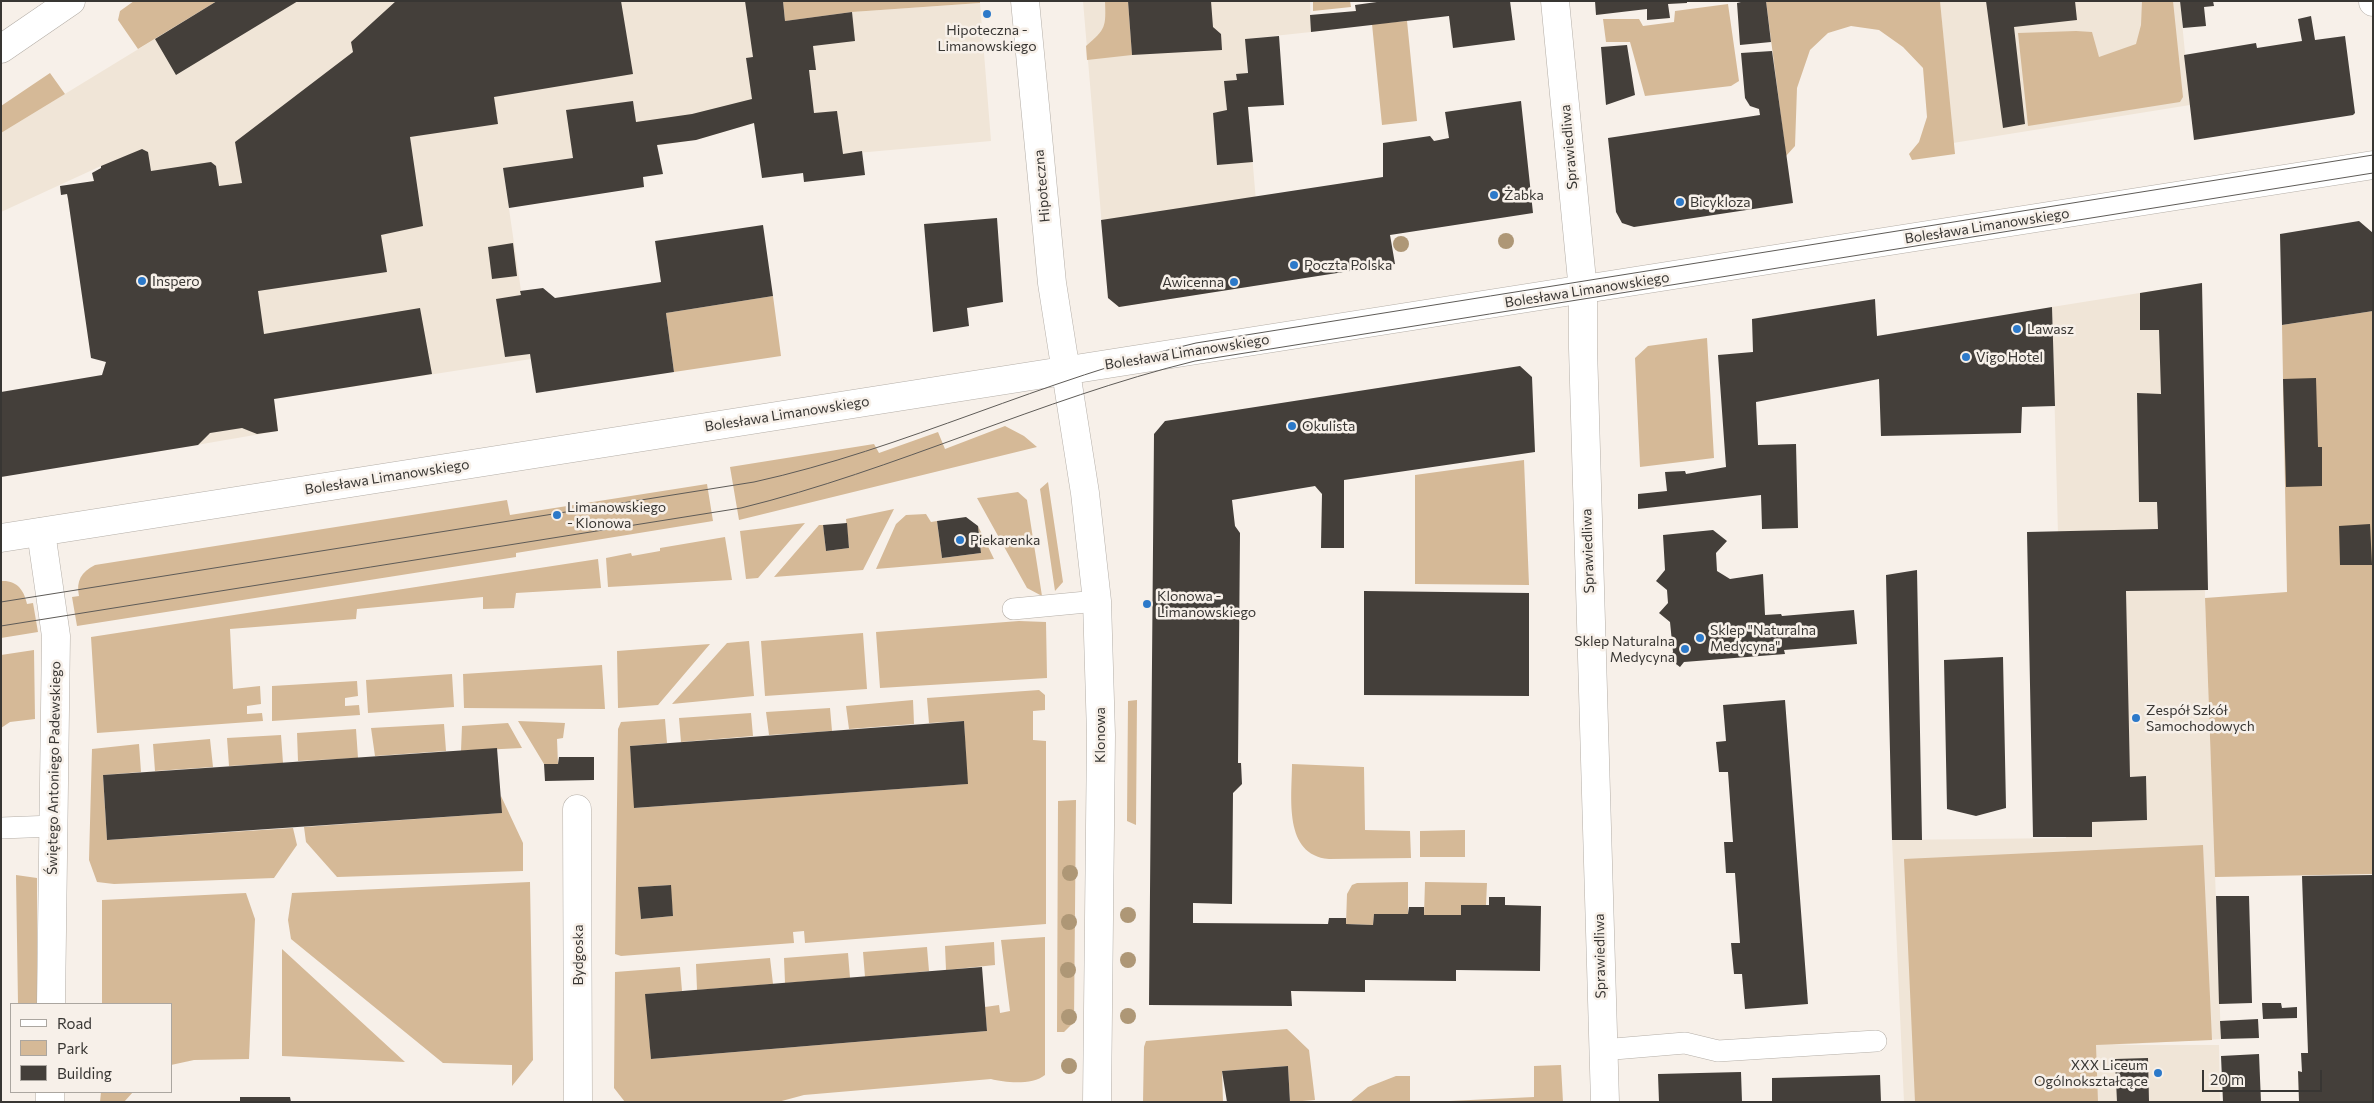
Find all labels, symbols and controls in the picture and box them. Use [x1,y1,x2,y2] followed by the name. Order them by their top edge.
[981,8,993,20] marker: Hipoteczna - Limanowskiego
[937,22,1037,54] place label: Hipoteczna - Limanowskiego
[1557,104,1581,190] street label: Sprawiedliwa
[1030,149,1054,223] street label: Hipoteczna
[1504,187,1544,203] place label: Żabka
[1488,189,1500,201] marker: Żabka
[1690,194,1751,210] place label: Bicykloza
[1674,196,1686,208] marker: Bicykloza
[1904,205,2070,247] street label: Bolesława Limanowskiego
[1304,257,1392,273] place label: Poczta Polska
[1288,259,1300,271] marker: Poczta Polska
[1504,269,1670,311] street label: Bolesława Limanowskiego
[152,273,200,289] place label: Inspero
[1162,274,1224,290] place label: Awicenna
[136,275,148,287] marker: Inspero
[1228,276,1240,288] marker: Awicenna
[2027,321,2074,337] place label: Lawasz
[2011,323,2023,335] marker: Lawasz
[1104,331,1270,373] street label: Bolesława Limanowskiego
[1976,349,2043,365] place label: Vigo Hotel
[1960,351,1972,363] marker: Vigo Hotel
[704,393,870,435] street label: Bolesława Limanowskiego
[1302,418,1355,434] place label: Okulista
[1286,420,1298,432] marker: Okulista
[304,456,470,498] street label: Bolesława Limanowskiego
[567,499,666,532] place label: Limanowskiego - Klonowa
[1578,508,1598,594] street label: Sprawiedliwa
[551,509,563,521] marker: Limanowskiego - Klonowa
[970,532,1040,548] place label: Piekarenka
[954,534,966,546] marker: Piekarenka
[1157,588,1256,620] place label: Klonowa - Limanowskiego
[1141,598,1153,610] marker: Klonowa - Limanowskiego
[1710,622,1816,654] place label: Sklep "Naturalna Medycyna"
[1694,632,1706,644] marker: Sklep "Naturalna Medycyna"
[1574,633,1675,666] place label: Sklep Naturalna Medycyna
[1679,643,1691,655] marker: Sklep Naturalna Medycyna
[44,661,64,875] street label: Świętego Antoniego Padewskiego
[2146,702,2255,734] place label: Zespół Szkół Samochodowych
[1092,707,1108,763] street label: Klonowa
[2130,712,2142,724] marker: Zespół Szkół Samochodowych
[1591,913,1609,999] street label: Sprawiedliwa
[570,924,586,986] street label: Bydgoska
[10,1003,172,1093] legend
[57,1014,92,1032] text: Road
[57,1039,88,1057] text: Park
[2034,1057,2148,1090] place label: XXX Liceum Ogólnokształcące
[2204,1060,2324,1092] scale bar
[57,1064,112,1082] text: Building
[2152,1067,2164,1079] marker: XXX Liceum Ogólnokształcące
[2210,1070,2244,1088] text: 20 m

